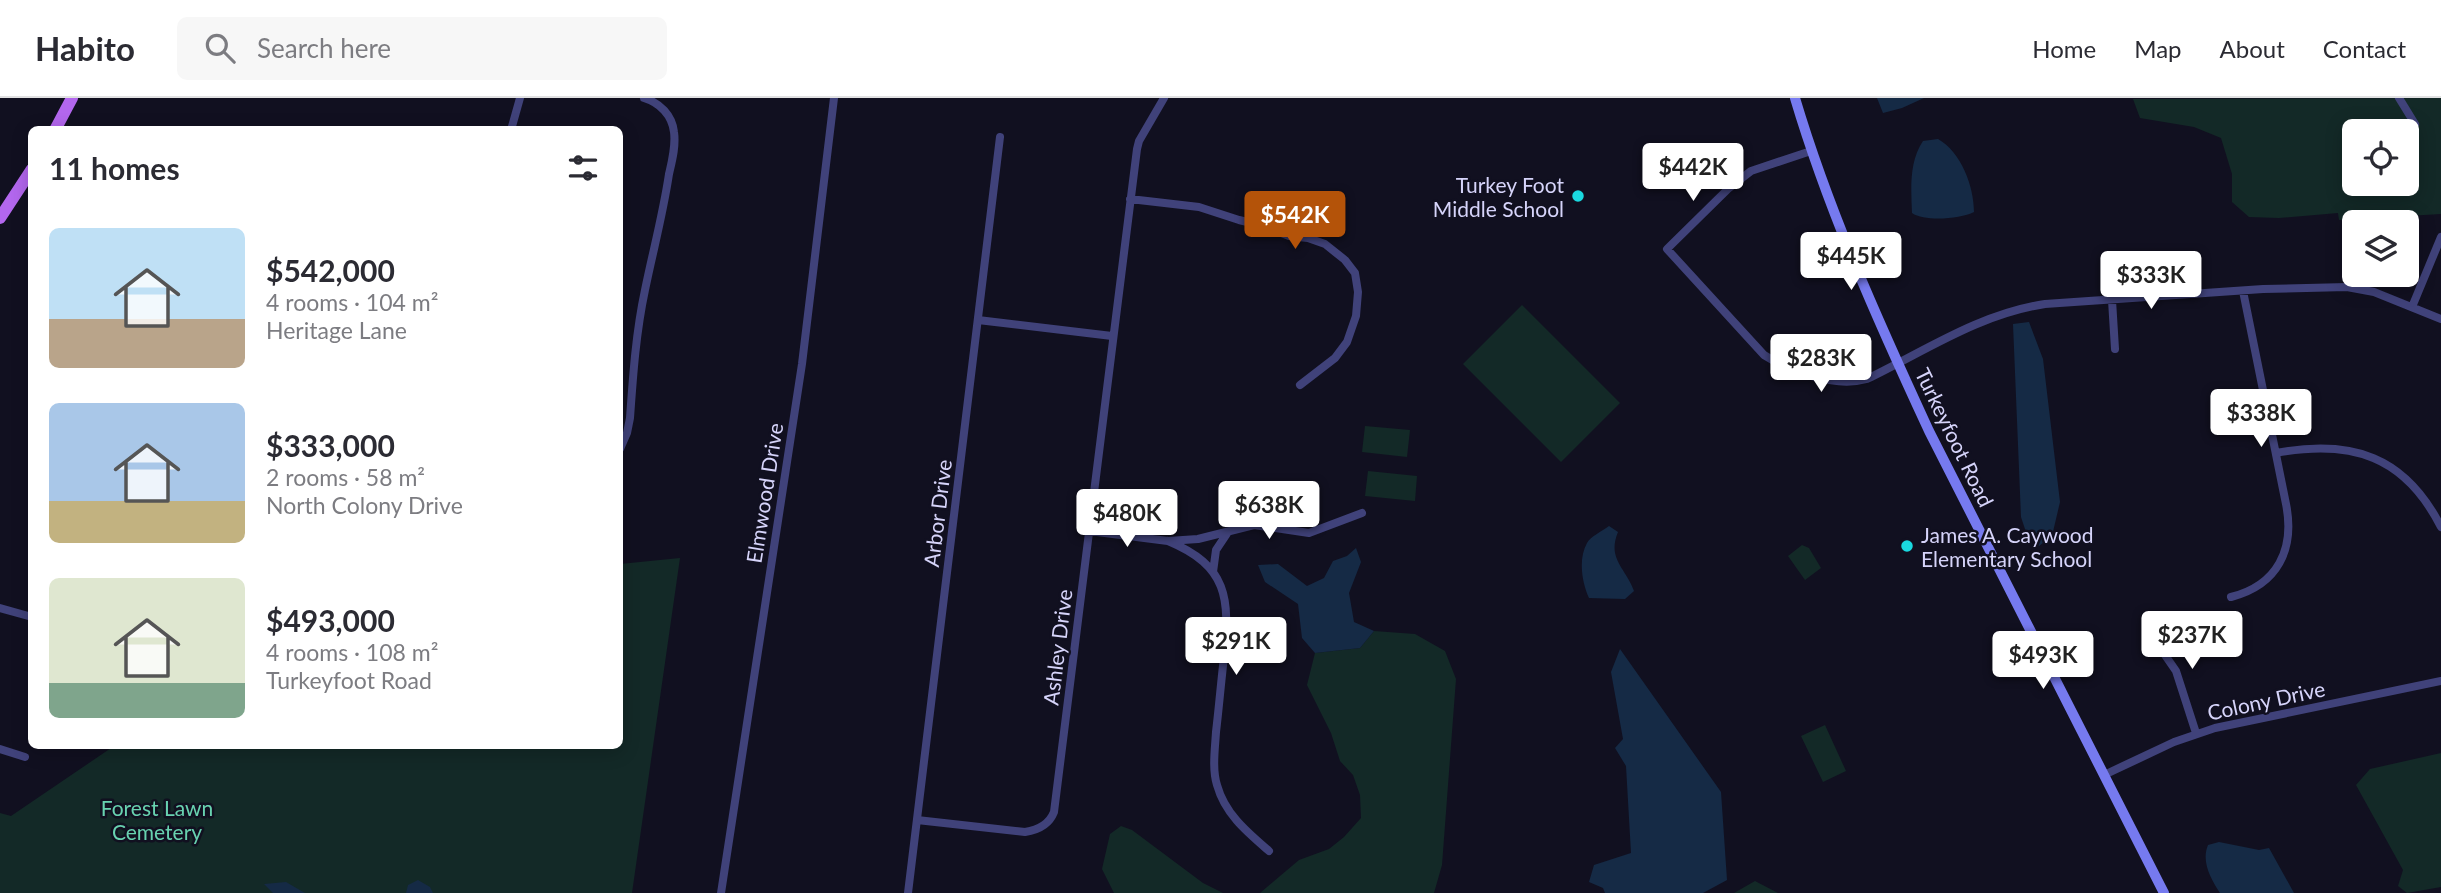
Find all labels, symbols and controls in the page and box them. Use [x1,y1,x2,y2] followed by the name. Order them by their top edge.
[177,17,667,80] search box
[35,28,135,68] text: Habito
[201,29,239,67] icon: search
[257,32,391,64] text: Search here
[2032,34,2096,63] text: Home
[2134,34,2182,63] text: Map
[2220,34,2285,63] text: About
[2323,34,2406,63] text: Contact
[2342,119,2419,287] map controls
[2342,119,2419,196] button: locate
[1644,144,1742,203] pin: $442K
[564,149,602,187] icon: filters
[49,150,180,186] text: 11 homes
[1658,152,1728,180] text: $442K
[1433,172,1564,221] place label: Turkey Foot Middle School
[1570,188,1586,204] marker: Turkey Foot Middle School
[1246,192,1344,251] pin: $542K
[1260,200,1330,228] text: $542K
[2342,210,2419,287] button: layers
[1802,232,1900,292] pin: $445K
[1816,241,1886,269] text: $445K
[266,252,395,288] text: $542,000
[2102,252,2200,311] pin: $333K
[105,256,189,340] icon: home
[2116,260,2186,288] text: $333K
[266,288,438,316] text: 4 rooms · 104 m²
[266,316,407,344] text: Heritage Lane
[1772,334,1870,394] pin: $283K
[1786,343,1856,371] text: $283K
[1911,363,1999,511] street label: Turkeyfoot Road
[2212,390,2310,449] pin: $338K
[2226,398,2296,426] text: $338K
[741,421,787,565] street label: Elmwood Drive
[266,427,395,463] text: $333,000
[105,431,189,515] icon: home
[918,458,956,568] street label: Arbor Drive
[266,463,425,491] text: 2 rooms · 58 m²
[1220,482,1318,541] pin: $638K
[1078,490,1176,549] pin: $480K
[1234,490,1304,518] text: $638K
[266,491,463,519] text: North Colony Drive
[1092,498,1162,526] text: $480K
[1921,522,2094,571] place label: James A. Caywood Elementary School
[1899,538,1915,554] marker: James A. Caywood Elementary School
[1037,588,1077,706] street label: Ashley Drive
[266,602,395,638] text: $493,000
[105,606,189,690] icon: home
[2143,612,2241,671] pin: $237K
[1187,618,1285,677] pin: $291K
[2157,620,2227,648] text: $237K
[1201,626,1271,654] text: $291K
[1994,632,2092,691] pin: $493K
[266,638,438,666] text: 4 rooms · 108 m²
[2008,640,2078,668] text: $493K
[266,666,432,694] text: Turkeyfoot Road
[2205,675,2327,725] street label: Colony Drive
[101,795,213,844] park label: Forest Lawn Cemetery

